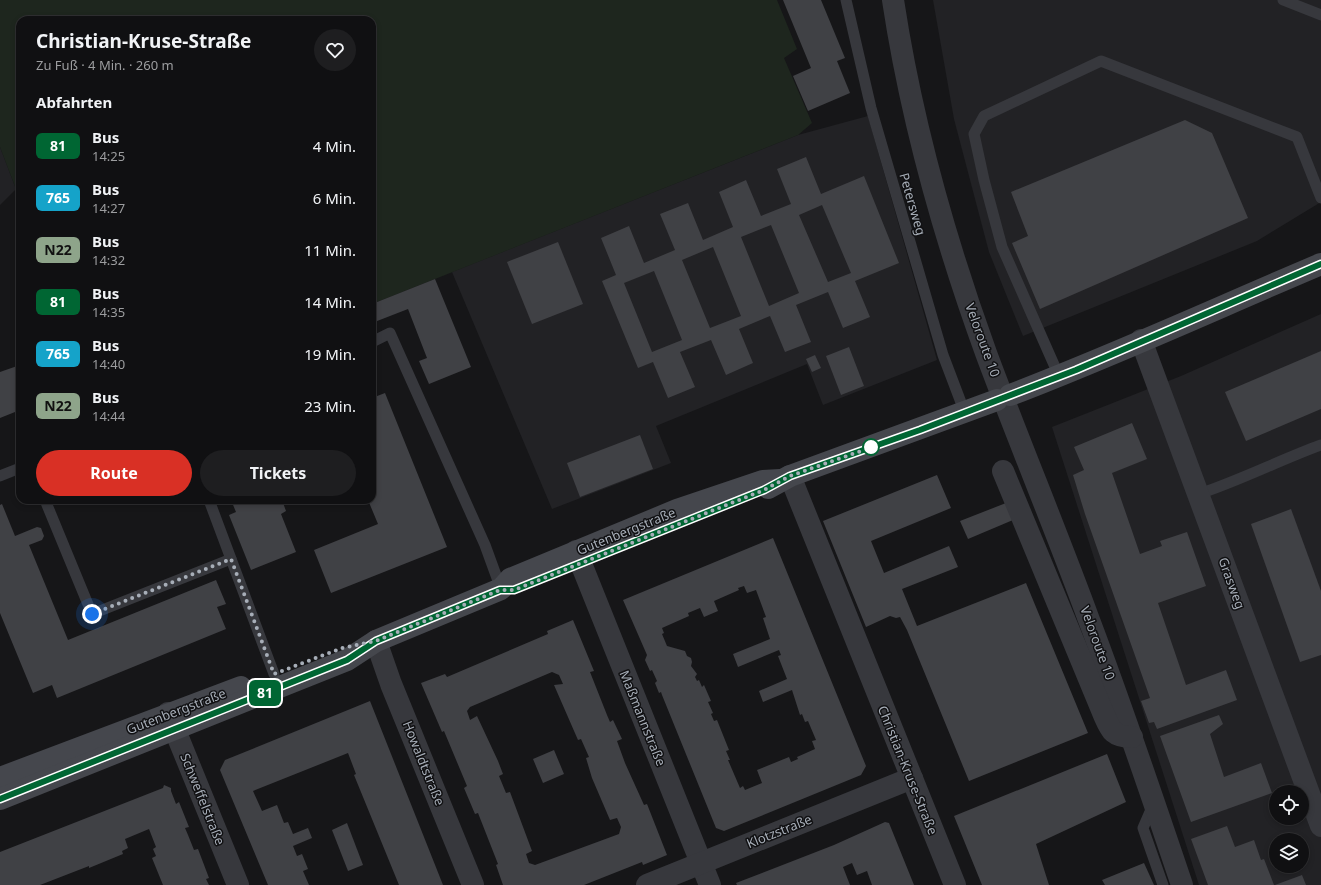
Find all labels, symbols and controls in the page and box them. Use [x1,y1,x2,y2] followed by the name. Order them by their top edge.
[36,28,251,54] text: Christian-Kruse-Straße
[314,29,356,71] button: heart
[36,56,174,74] text: Zu Fuß · 4 Min. · 260 m
[36,92,112,112] text: Abfahrten
[92,127,119,147] text: Bus
[50,136,66,155] text: 81
[313,136,356,156] text: 4 Min.
[92,147,125,165] text: 14:25
[895,171,931,237] street label: Petersweg
[92,179,119,199] text: Bus
[46,188,70,207] text: 765
[313,188,356,208] text: 6 Min.
[92,199,125,217] text: 14:27
[92,231,119,251] text: Bus
[44,240,72,259] text: N22
[304,240,356,260] text: 11 Min.
[92,251,125,269] text: 14:32
[92,283,119,303] text: Bus
[50,292,66,311] text: 81
[304,292,356,312] text: 14 Min.
[961,301,1005,379] street label: Veloroute 10
[92,303,125,321] text: 14:35
[92,335,119,355] text: Bus
[46,344,70,363] text: 765
[304,344,356,364] text: 19 Min.
[92,355,125,373] text: 14:40
[92,387,119,407] text: Bus
[44,396,72,415] text: N22
[304,396,356,416] text: 23 Min.
[92,407,125,425] text: 14:44
[862,438,880,456] unlabelled marker
[36,450,192,496] button: Route
[200,450,356,496] button: Tickets
[574,503,678,559] street label: Gutenbergstraße
[1214,555,1250,611] street label: Grasweg
[82,604,102,624] your location
[1076,604,1120,682] street label: Veloroute 10
[616,667,670,769] street label: Maßmannstraße
[247,680,283,706] line badge: 81
[257,683,273,702] text: 81
[124,684,228,738] street label: Gutenbergstraße
[874,703,942,837] street label: Christian-Kruse-Straße
[399,718,449,808] street label: Howaldtstraße
[176,750,230,848] street label: Schweffelstraße
[1269,785,1309,873] map controls
[1269,785,1309,825] button: locate
[744,810,814,852] street label: Klotzstraße
[1269,833,1309,873] button: layers

